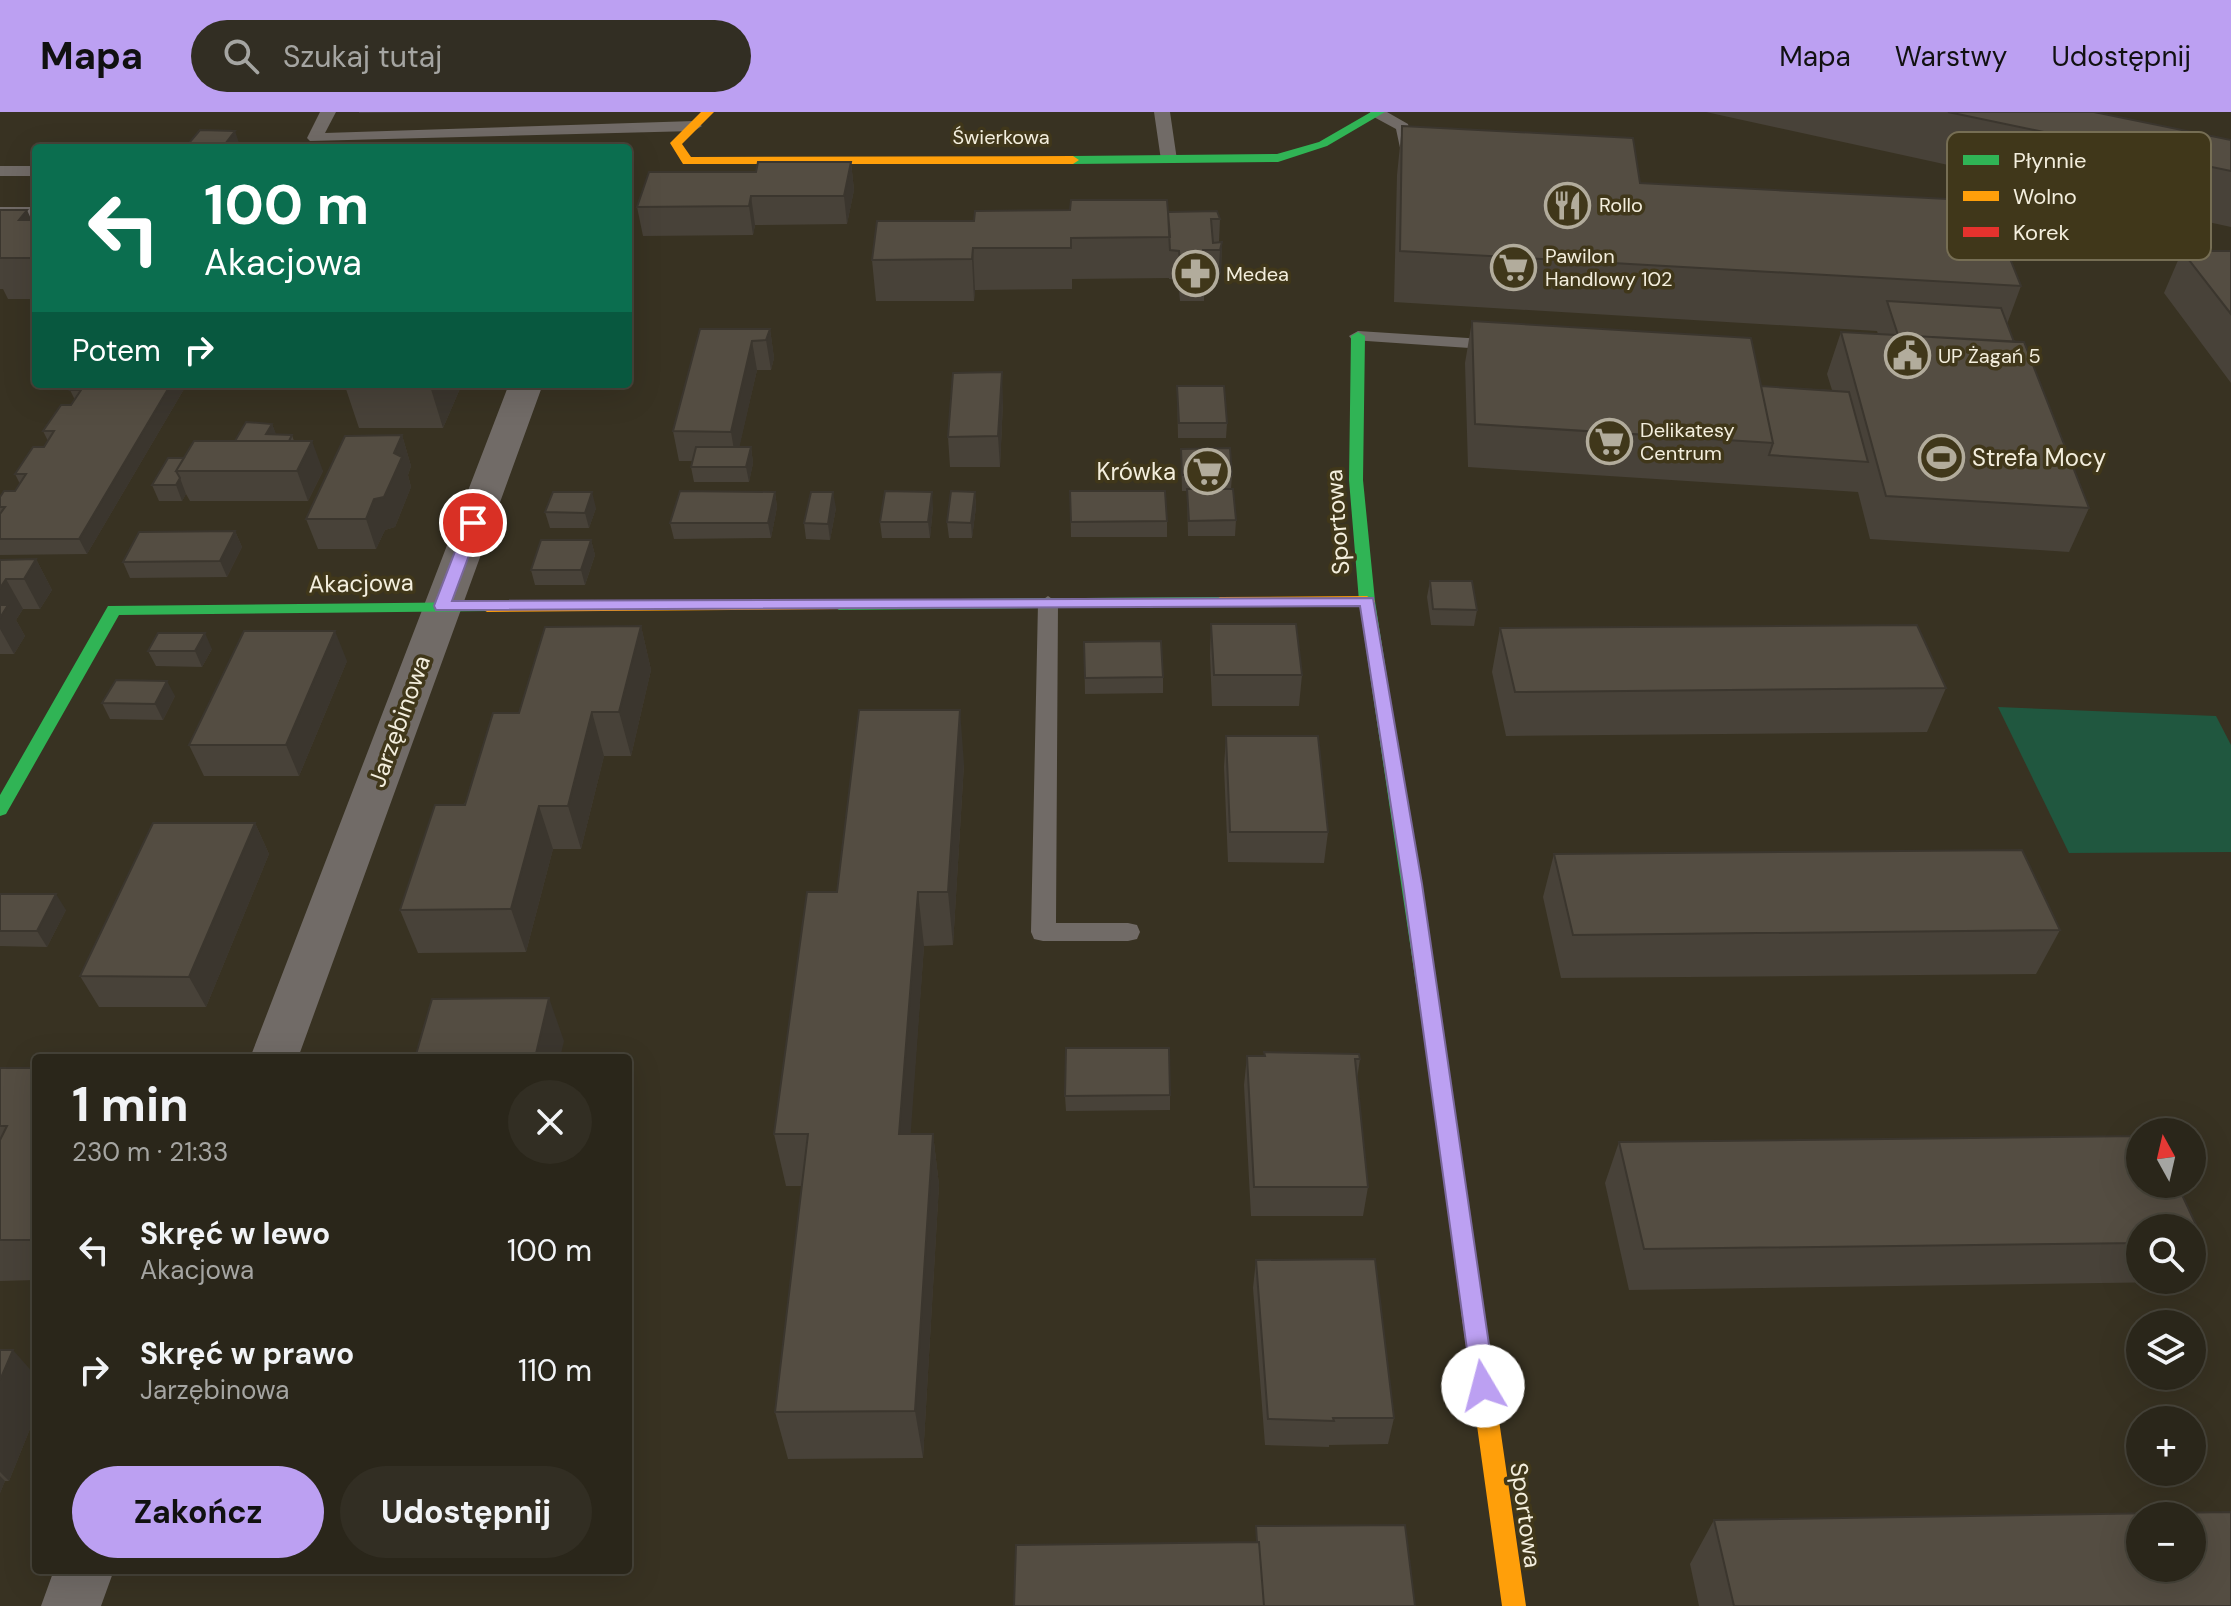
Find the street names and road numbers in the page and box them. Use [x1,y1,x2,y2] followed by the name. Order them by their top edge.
[952,124,1050,150] street label: Świerkowa
[1318,468,1356,576] street label: Sportowa
[308,567,414,599] street label: Akacjowa
[361,651,437,791] street label: Jarzębinowa
[1503,1460,1549,1570] street label: Sportowa

